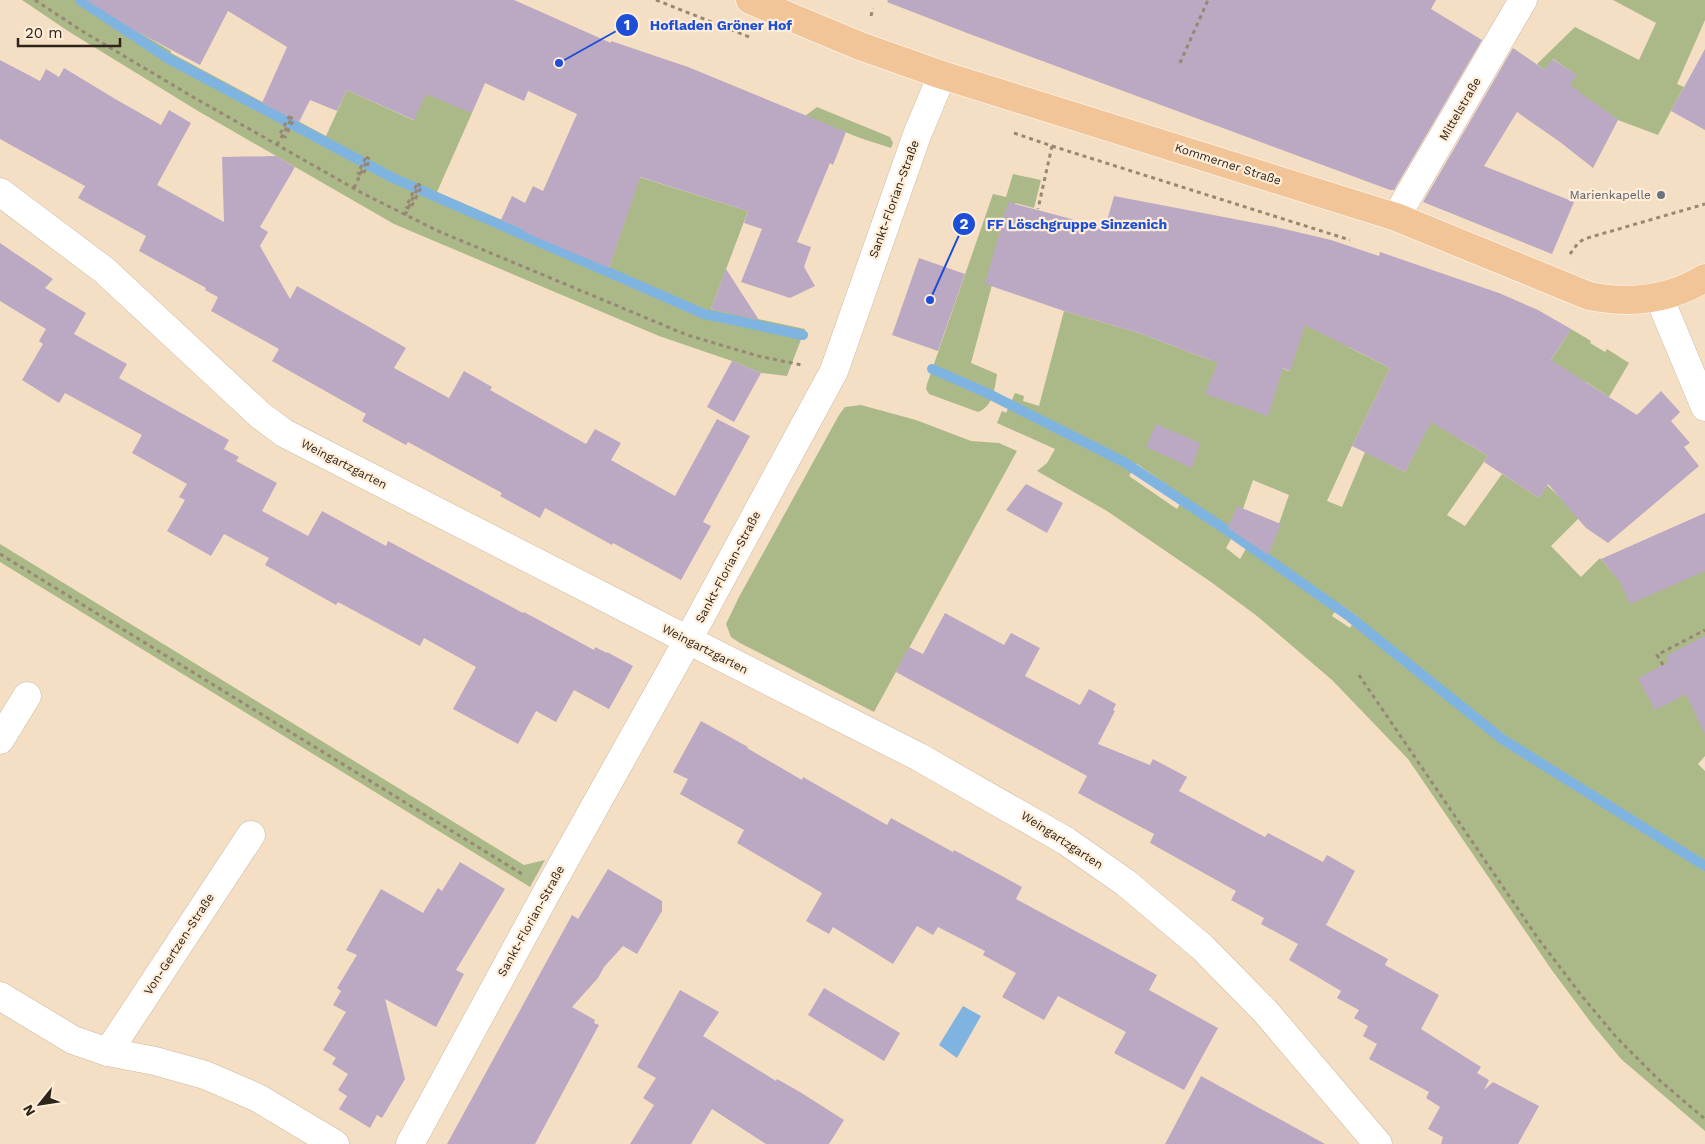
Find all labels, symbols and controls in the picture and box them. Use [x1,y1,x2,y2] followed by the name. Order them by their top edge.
[615,11,802,40] callout: Hofladen Gröner Hof
[18,15,120,47] scale bar
[624,16,630,34] text: 1
[650,17,792,33] text: Hofladen Gröner Hof
[25,24,63,42] text: 20 m
[1436,75,1484,143] street label: Mittelstraße
[866,138,922,260] street label: Sankt-Florian-Straße
[1173,140,1283,188] street label: Kommerner Straße
[1569,188,1651,202] place label: Marienkapelle
[1655,189,1667,201] marker: Marienkapelle
[952,210,1177,239] callout: FF Löschgruppe Sinzenich
[960,215,969,233] text: 2
[987,216,1167,232] text: FF Löschgruppe Sinzenich
[299,436,389,492] street label: Weingartzgarten
[693,509,763,625] street label: Sankt-Florian-Straße
[660,621,750,677] street label: Weingartzgarten
[1018,808,1106,872] street label: Weingartzgarten
[495,863,567,979] street label: Sankt-Florian-Straße
[141,891,217,997] street label: Von-Gertzen-Straße
[15,1079,65,1129] north arrow
[19,1102,38,1119] text: N

